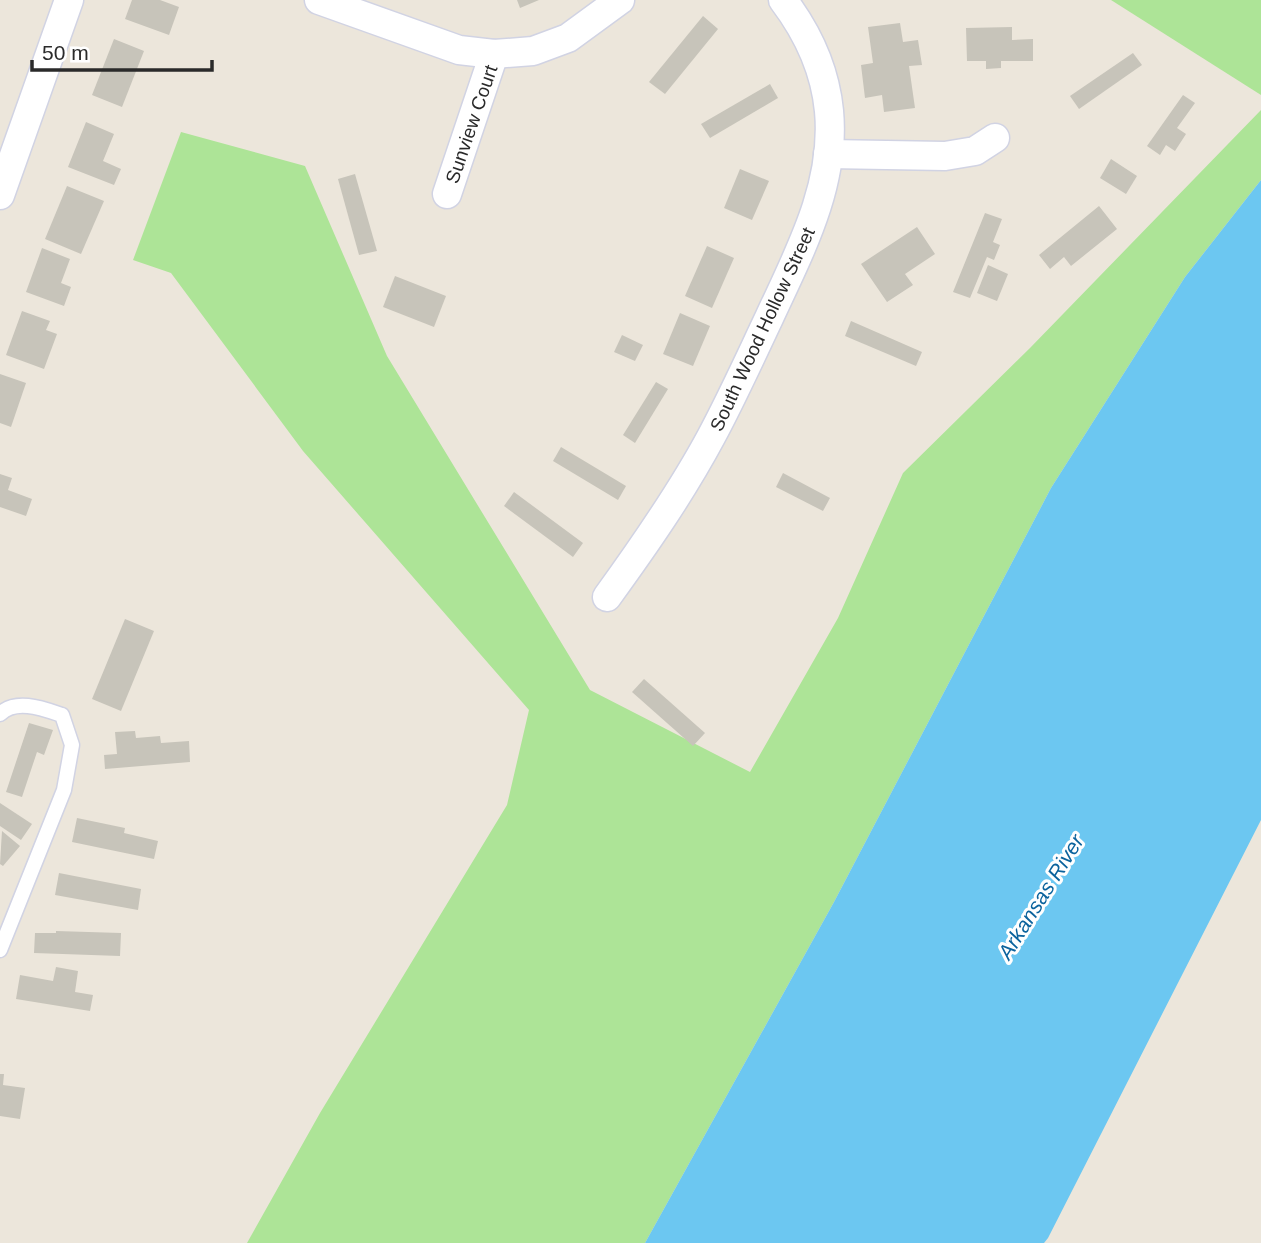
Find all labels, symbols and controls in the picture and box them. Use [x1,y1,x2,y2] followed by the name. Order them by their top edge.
[32,28,212,72] scale bar
[42,41,89,64] text: 50 m
[441,62,502,186] street label: Sunview Court
[706,223,819,434] street label: South Wood Hollow Street
[992,829,1089,965] water label: Arkansas River

